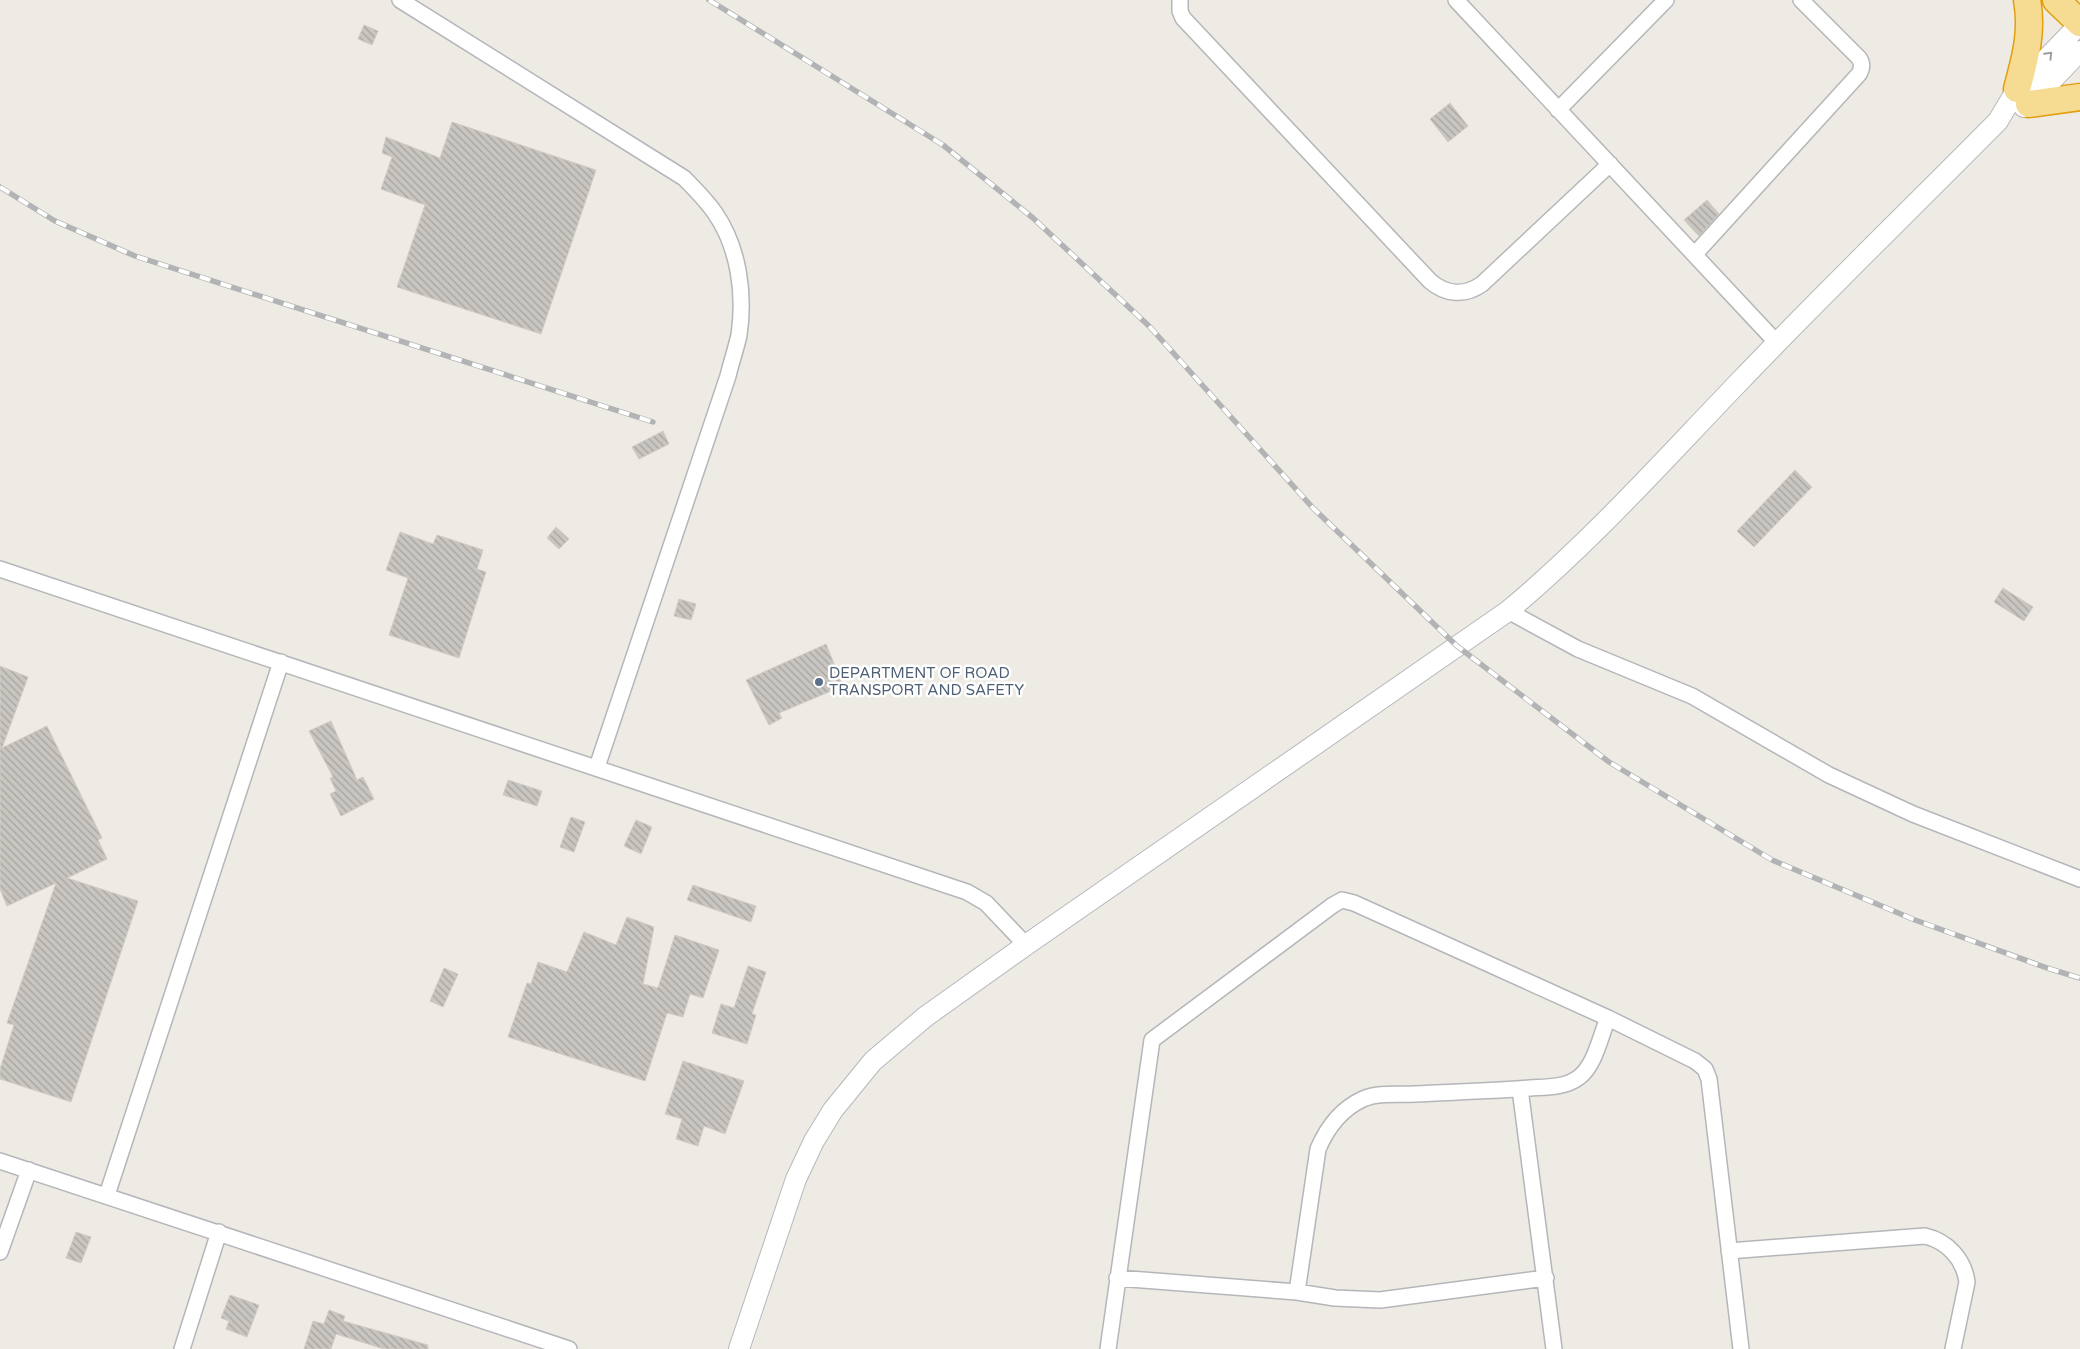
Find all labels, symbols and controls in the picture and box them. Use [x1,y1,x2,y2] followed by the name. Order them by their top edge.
[2043,52,2052,61] one-way arrow
[829,664,1025,699] place label: DEPARTMENT OF ROAD TRANSPORT AND SAFETY
[813,676,825,688] marker: DEPARTMENT OF ROAD TRANSPORT AND SAFETY

